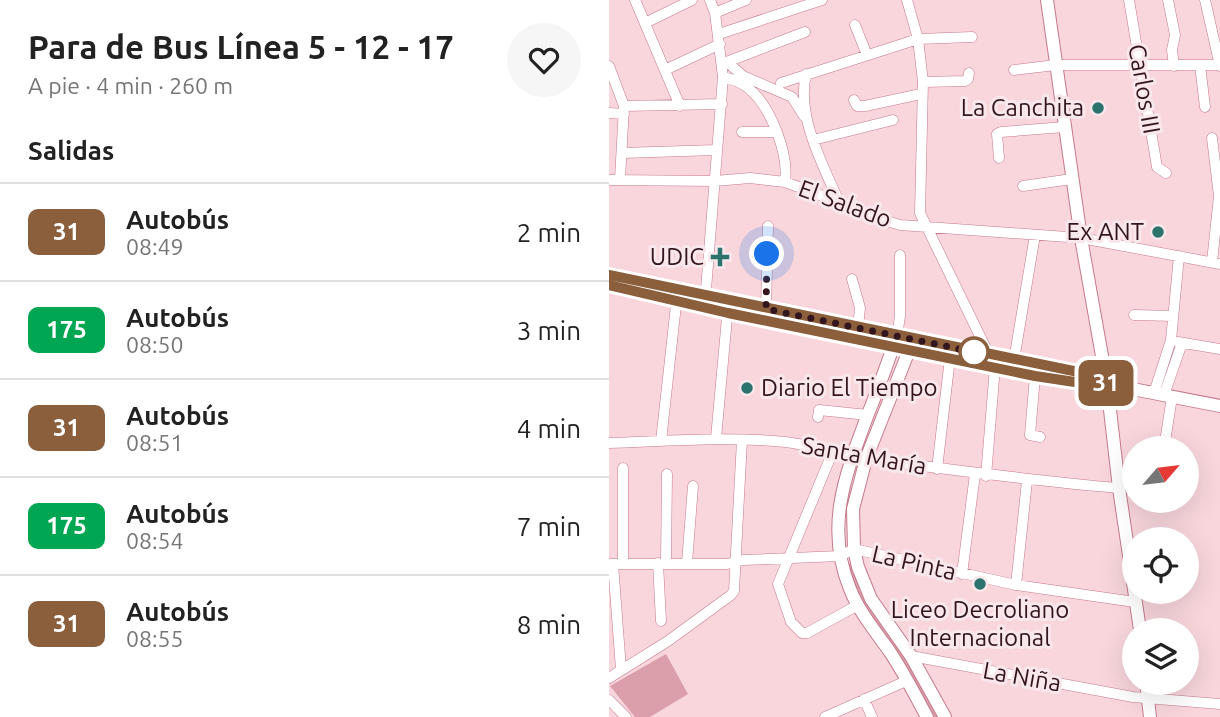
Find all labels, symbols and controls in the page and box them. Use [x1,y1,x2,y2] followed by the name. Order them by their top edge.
[507,23,581,97] button: heart
[28,28,454,65] text: Para de Bus Línea 5 - 12 - 17
[1123,42,1166,136] street label: Carlos III
[28,73,233,98] text: A pie · 4 min · 260 m
[961,94,1084,121] place label: La Canchita
[1090,100,1106,116] marker: La Canchita
[28,136,114,165] text: Salidas
[795,174,895,233] street label: El Salado
[126,205,229,234] text: Autobús
[53,218,80,245] text: 31
[517,218,581,247] text: 2 min
[1067,218,1144,245] place label: Ex ANT
[1150,224,1166,240] marker: Ex ANT
[126,234,184,259] text: 08:49
[749,236,784,271] your location
[650,243,704,270] place label: UDIC
[710,247,730,267] marker: UDIC
[126,303,229,332] text: Autobús
[46,316,87,343] text: 175
[517,316,581,345] text: 3 min
[126,332,184,357] text: 08:50
[959,337,989,367] unlabelled marker
[1075,360,1137,406] line badge: 31
[1092,369,1120,396] text: 31
[761,374,938,401] place label: Diario El Tiempo
[739,380,755,396] marker: Diario El Tiempo
[126,401,229,430] text: Autobús
[53,414,80,441] text: 31
[517,414,581,443] text: 4 min
[126,430,184,455] text: 08:51
[800,431,929,480] street label: Santa María
[1122,436,1199,513] north arrow
[1122,436,1199,695] map controls
[126,499,229,528] text: Autobús
[46,512,87,539] text: 175
[517,512,581,541] text: 7 min
[1122,527,1199,604] button: locate
[126,528,184,553] text: 08:54
[869,540,959,585] street label: La Pinta
[972,576,988,592] marker: Liceo Decroliano Internacional
[891,596,1069,651] place label: Liceo Decroliano Internacional
[126,597,229,626] text: Autobús
[53,610,80,637] text: 31
[517,610,581,639] text: 8 min
[1122,618,1199,695] button: layers
[126,626,184,651] text: 08:55
[981,656,1063,697] street label: La Niña

